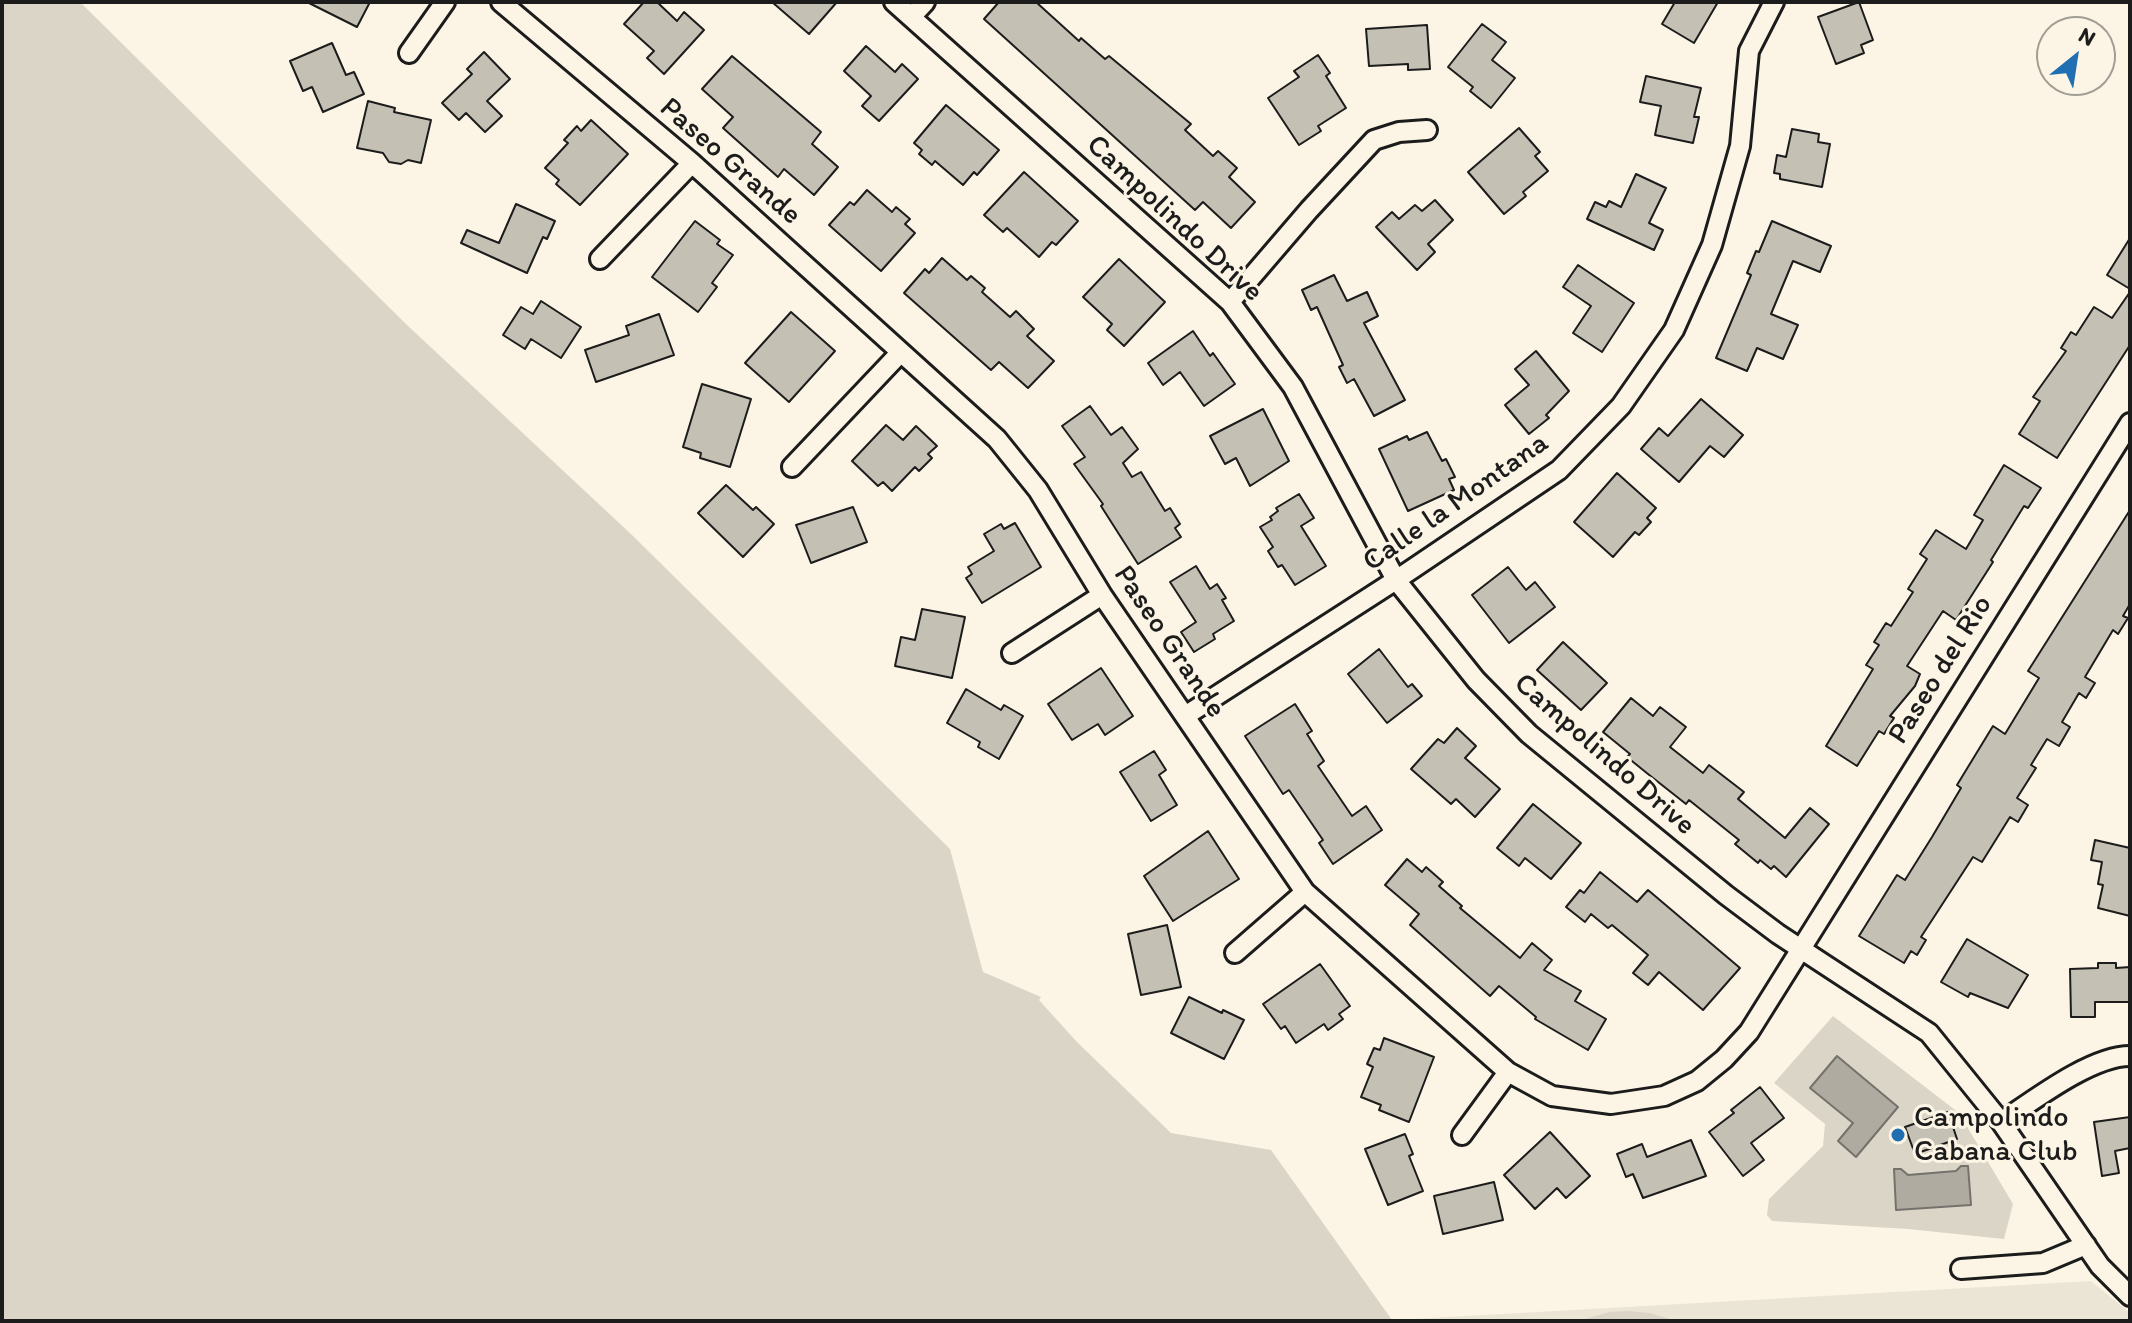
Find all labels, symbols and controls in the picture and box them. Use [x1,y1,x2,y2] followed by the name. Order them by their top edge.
[2036,16,2116,96] north arrow
[2074,21,2100,52] text: N
[652,91,808,233] street label: Paseo Grande
[1078,128,1270,310] street label: Campolindo Drive
[1356,426,1556,580] street label: Calle la Montana
[1105,559,1233,725] street label: Paseo Grande
[1881,589,2001,751] street label: Paseo del Rio
[1506,666,1702,844] street label: Campolindo Drive
[1914,1100,2078,1170] place label: Campolindo Cabana Club
[1889,1126,1907,1144] marker: Campolindo Cabana Club

